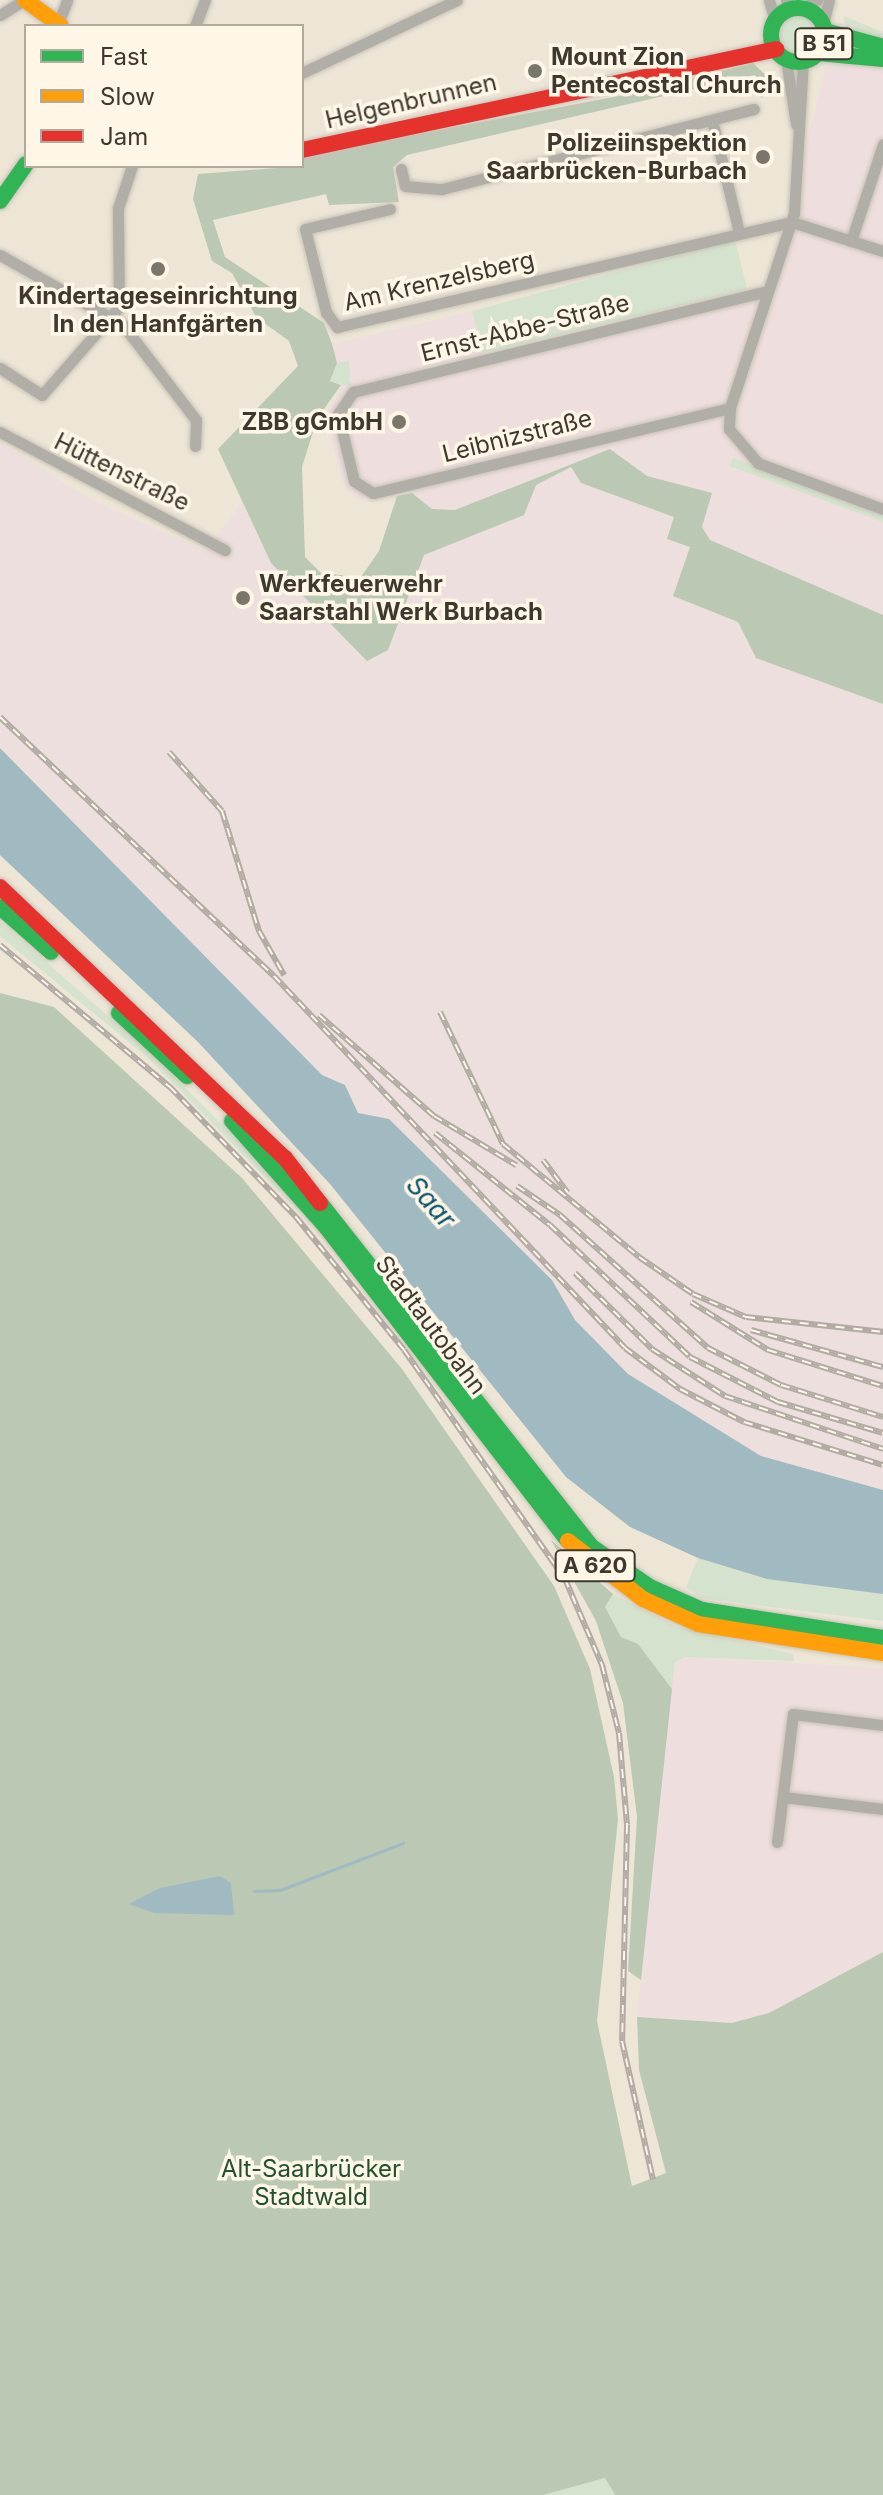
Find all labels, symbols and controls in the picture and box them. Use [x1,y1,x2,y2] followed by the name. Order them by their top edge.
[24,24,304,168] legend
[794,26,854,62] road number: B 51
[100,42,148,71] text: Fast
[551,43,782,99] place label: Mount Zion Pentecostal Church
[526,62,544,80] marker: Mount Zion Pentecostal Church
[323,67,499,135] street label: Helgenbrunnen
[100,82,155,111] text: Slow
[100,122,148,151] text: Jam
[486,129,747,185] place label: Polizeiinspektion Saarbrücken-Burbach
[754,148,772,166] marker: Polizeiinspektion Saarbrücken-Burbach
[341,245,537,317] street label: Am Krenzelsberg
[149,260,167,278] marker: Kindertageseinrichtung In den Hanfgärten
[18,282,298,338] place label: Kindertageseinrichtung In den Hanfgärten
[418,288,632,368] street label: Ernst-Abbe-Straße
[439,404,595,468] street label: Leibnizstraße
[241,408,383,436] place label: ZBB gGmbH
[390,413,408,431] marker: ZBB gGmbH
[50,427,194,517] street label: Hüttenstraße
[259,570,543,626] place label: Werkfeuerwehr Saarstahl Werk Burbach
[234,589,252,607] marker: Werkfeuerwehr Saarstahl Werk Burbach
[400,1170,462,1234] water label: Saar
[369,1250,493,1400] street label: Stadtautobahn
[553,1548,637,1584] road number: A 620
[221,2155,401,2211] park label: Alt-Saarbrücker Stadtwald

